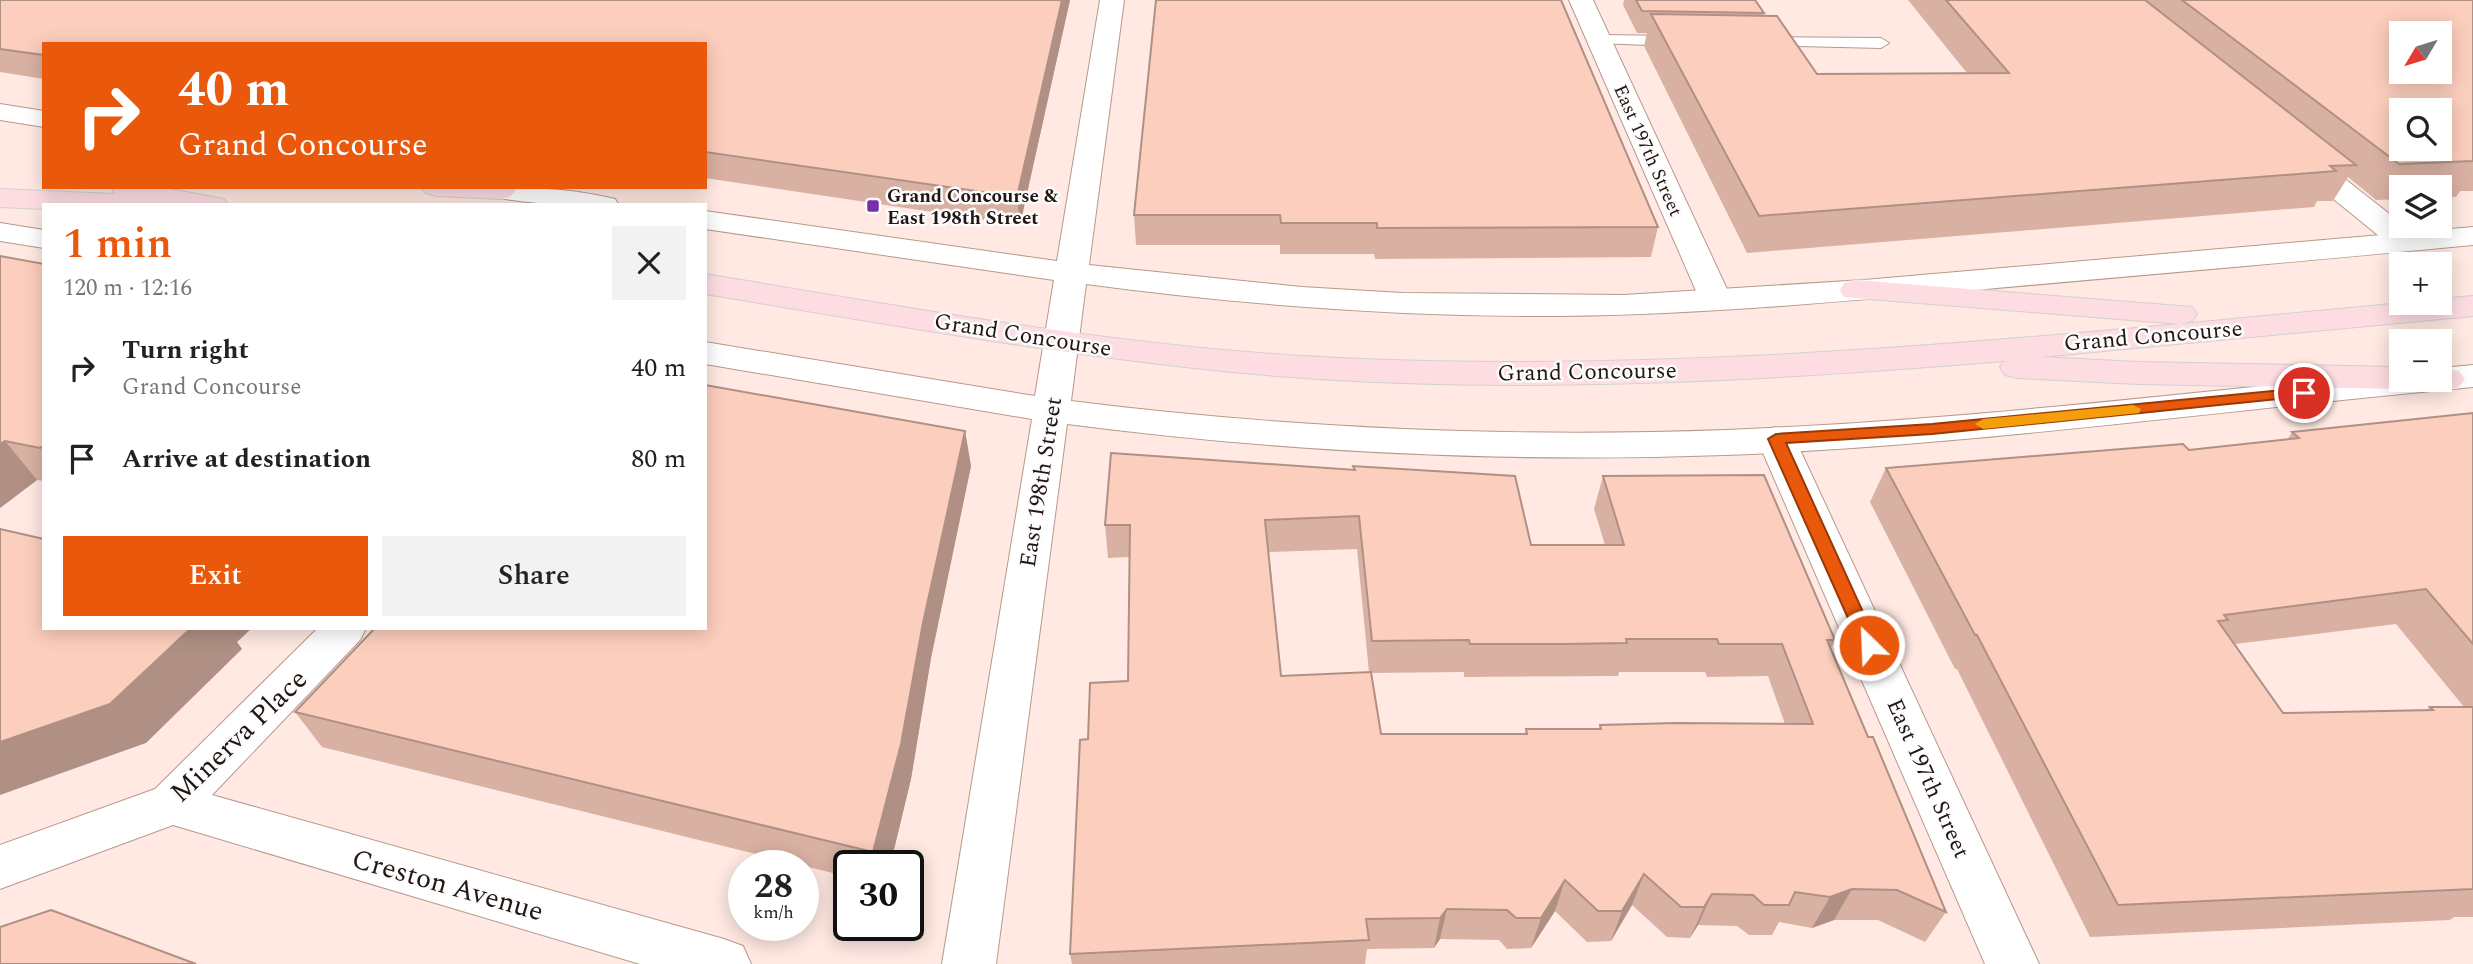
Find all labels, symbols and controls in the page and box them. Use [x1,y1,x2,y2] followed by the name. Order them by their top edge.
[2389,21,2452,84] north arrow
[2389,21,2452,392] map controls
[178,53,289,128] text: 40 m
[63,70,154,161] icon: right
[1605,80,1690,222] street label: East 197th Street
[2389,98,2452,161] button: search
[178,121,427,170] text: Grand Concourse
[2389,175,2452,238] button: layers
[887,182,1059,233] place label: Grand Concourse & East 198th Street
[865,198,881,214] marker: Grand Concourse & East 198th Street
[63,213,172,276] text: 1 min
[612,226,686,300] button: close
[2389,252,2452,315] button: +
[63,271,192,306] text: 120 m · 12:16
[931,304,1114,367] street label: Grand Concourse
[2062,311,2244,362] street label: Grand Concourse
[2389,329,2452,392] button: −
[122,330,249,370] text: Turn right
[631,348,686,388] text: 40 m
[63,349,101,387] icon: right
[1497,353,1677,392] street label: Grand Concourse
[2274,363,2334,423] pin
[122,370,301,405] text: Grand Concourse
[2285,374,2323,412] icon: arrive
[1011,395,1072,570] street label: East 198th Street
[122,439,371,479] text: Arrive at destination
[631,439,686,479] text: 80 m
[63,440,101,478] icon: arrive
[63,536,368,616] button: Exit
[382,536,686,616] button: Share
[1832,608,1906,682] position arrow
[160,659,318,813] street label: Minerva Place
[1877,693,1979,864] street label: East 197th Street
[347,838,548,933] street label: Creston Avenue
[833,850,924,941] speed limit sign: 30
[754,860,793,913] text: 28
[753,899,794,926] text: km/h

